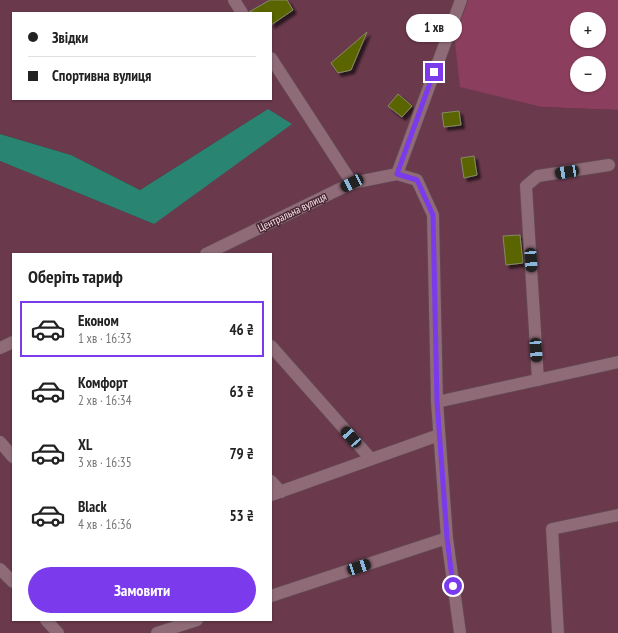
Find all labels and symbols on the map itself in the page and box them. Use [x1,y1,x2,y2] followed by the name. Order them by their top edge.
[406,14,462,42] callout: 1 хв
[425,63,443,81] route end
[554,164,580,180] car
[339,172,365,194] car
[255,189,329,235] street label: Центральна вулиця
[524,248,538,272] car
[529,338,543,362] car
[339,424,363,450] car
[346,558,372,576] car
[444,577,462,595] route start

